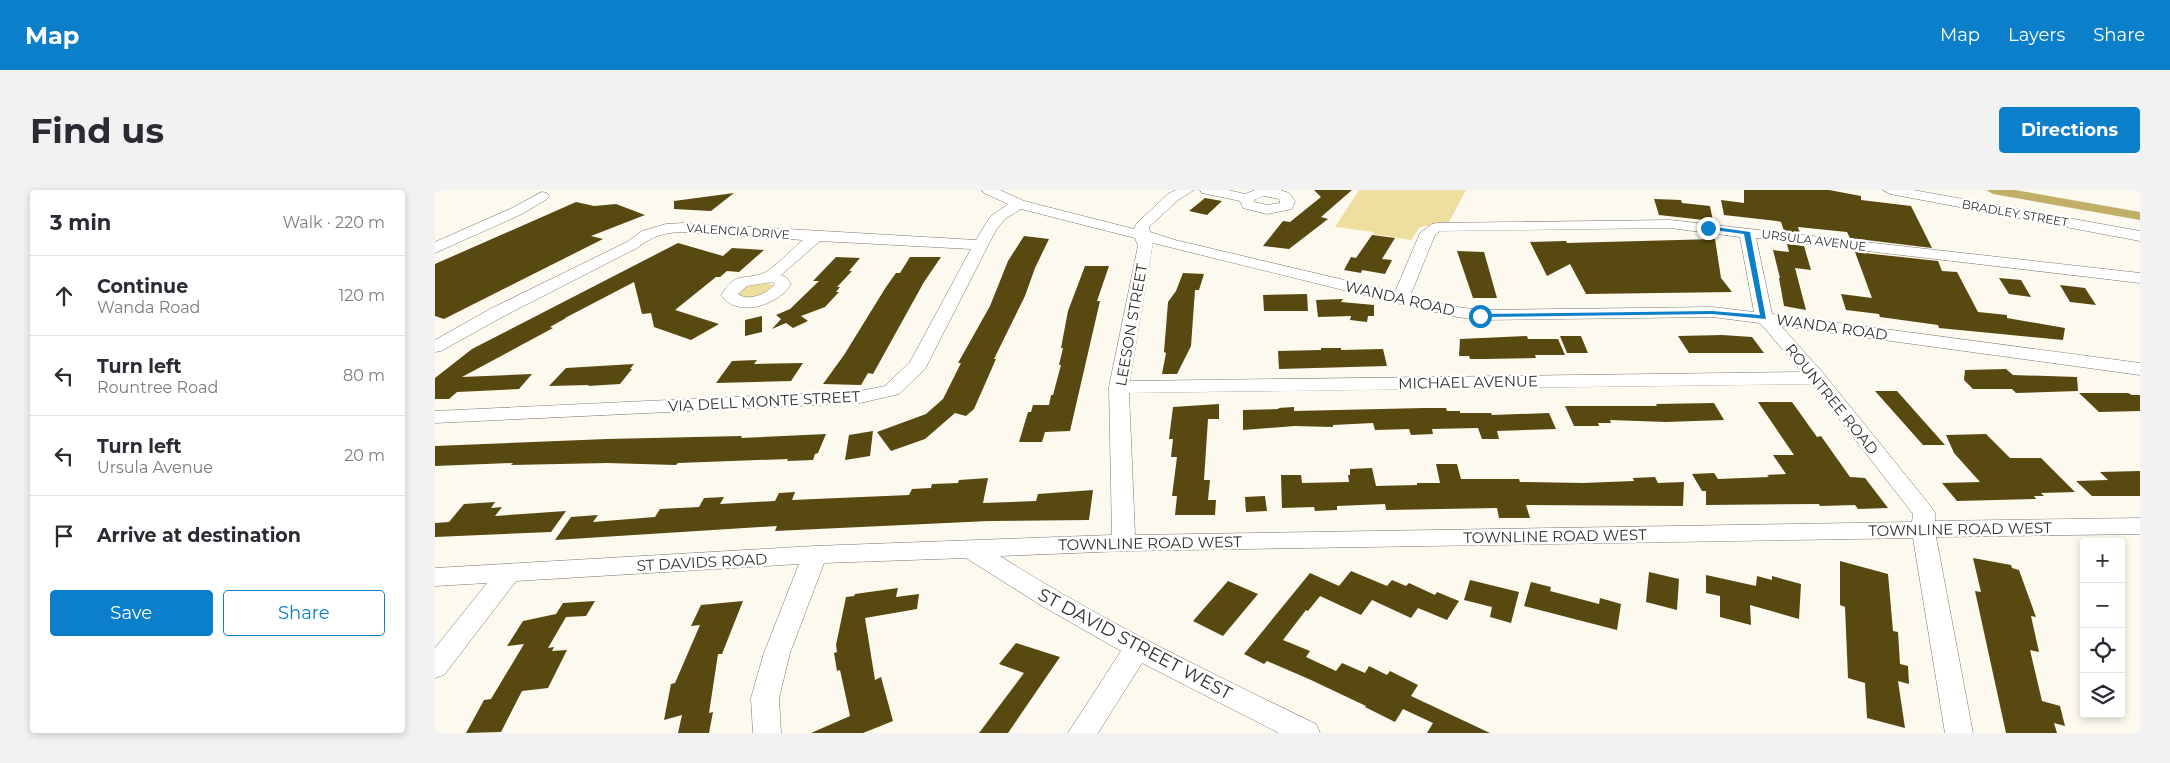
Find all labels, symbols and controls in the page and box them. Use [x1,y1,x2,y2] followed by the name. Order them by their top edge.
[25,21,79,50] text: Map
[1940,24,1980,46] text: Map
[2008,24,2065,46] text: Layers
[2093,24,2145,46] text: Share
[1999,107,2140,153] button: Directions
[30,109,164,152] text: Find us
[1961,196,2069,230] street label: BRADLEY STREET
[50,210,111,235] text: 3 min
[282,213,385,232] text: Walk · 220 m
[1697,217,1720,240] route end
[686,220,790,242] street label: VALENCIA DRIVE
[1761,226,1867,254] street label: URSULA AVENUE
[1111,262,1151,388] street label: LEESON STREET
[97,275,188,298] text: Continue
[1343,276,1457,320] street label: WANDA ROAD
[50,282,78,310] icon: ahead
[338,286,385,305] text: 120 m
[97,298,200,317] text: Wanda Road
[1469,305,1492,328] route start
[1775,310,1889,344] street label: WANDA ROAD
[1781,340,1883,458] street label: ROUNTREE ROAD
[97,355,182,378] text: Turn left
[50,362,78,390] icon: left
[343,366,385,385] text: 80 m
[1398,371,1538,393] street label: MICHAEL AVENUE
[97,378,218,397] text: Rountree Road
[667,386,861,416] street label: VIA DELL MONTE STREET
[97,435,182,458] text: Turn left
[50,442,78,470] icon: left
[344,446,385,465] text: 20 m
[97,458,213,477] text: Ursula Avenue
[1868,518,2052,540] street label: TOWNLINE ROAD WEST
[50,522,78,550] icon: arrive
[97,524,301,547] text: Arrive at destination
[1463,525,1647,547] street label: TOWNLINE ROAD WEST
[1058,532,1242,554] street label: TOWNLINE ROAD WEST
[2080,538,2125,718] map controls
[2080,538,2125,583] button: +
[636,549,768,575] street label: ST DAVIDS ROAD
[1034,583,1236,705] street label: ST DAVID STREET WEST
[2080,583,2125,628] button: −
[50,590,213,636] button: Save
[223,590,385,636] button: Share
[2080,628,2125,673] button: locate
[2080,673,2125,718] button: layers

